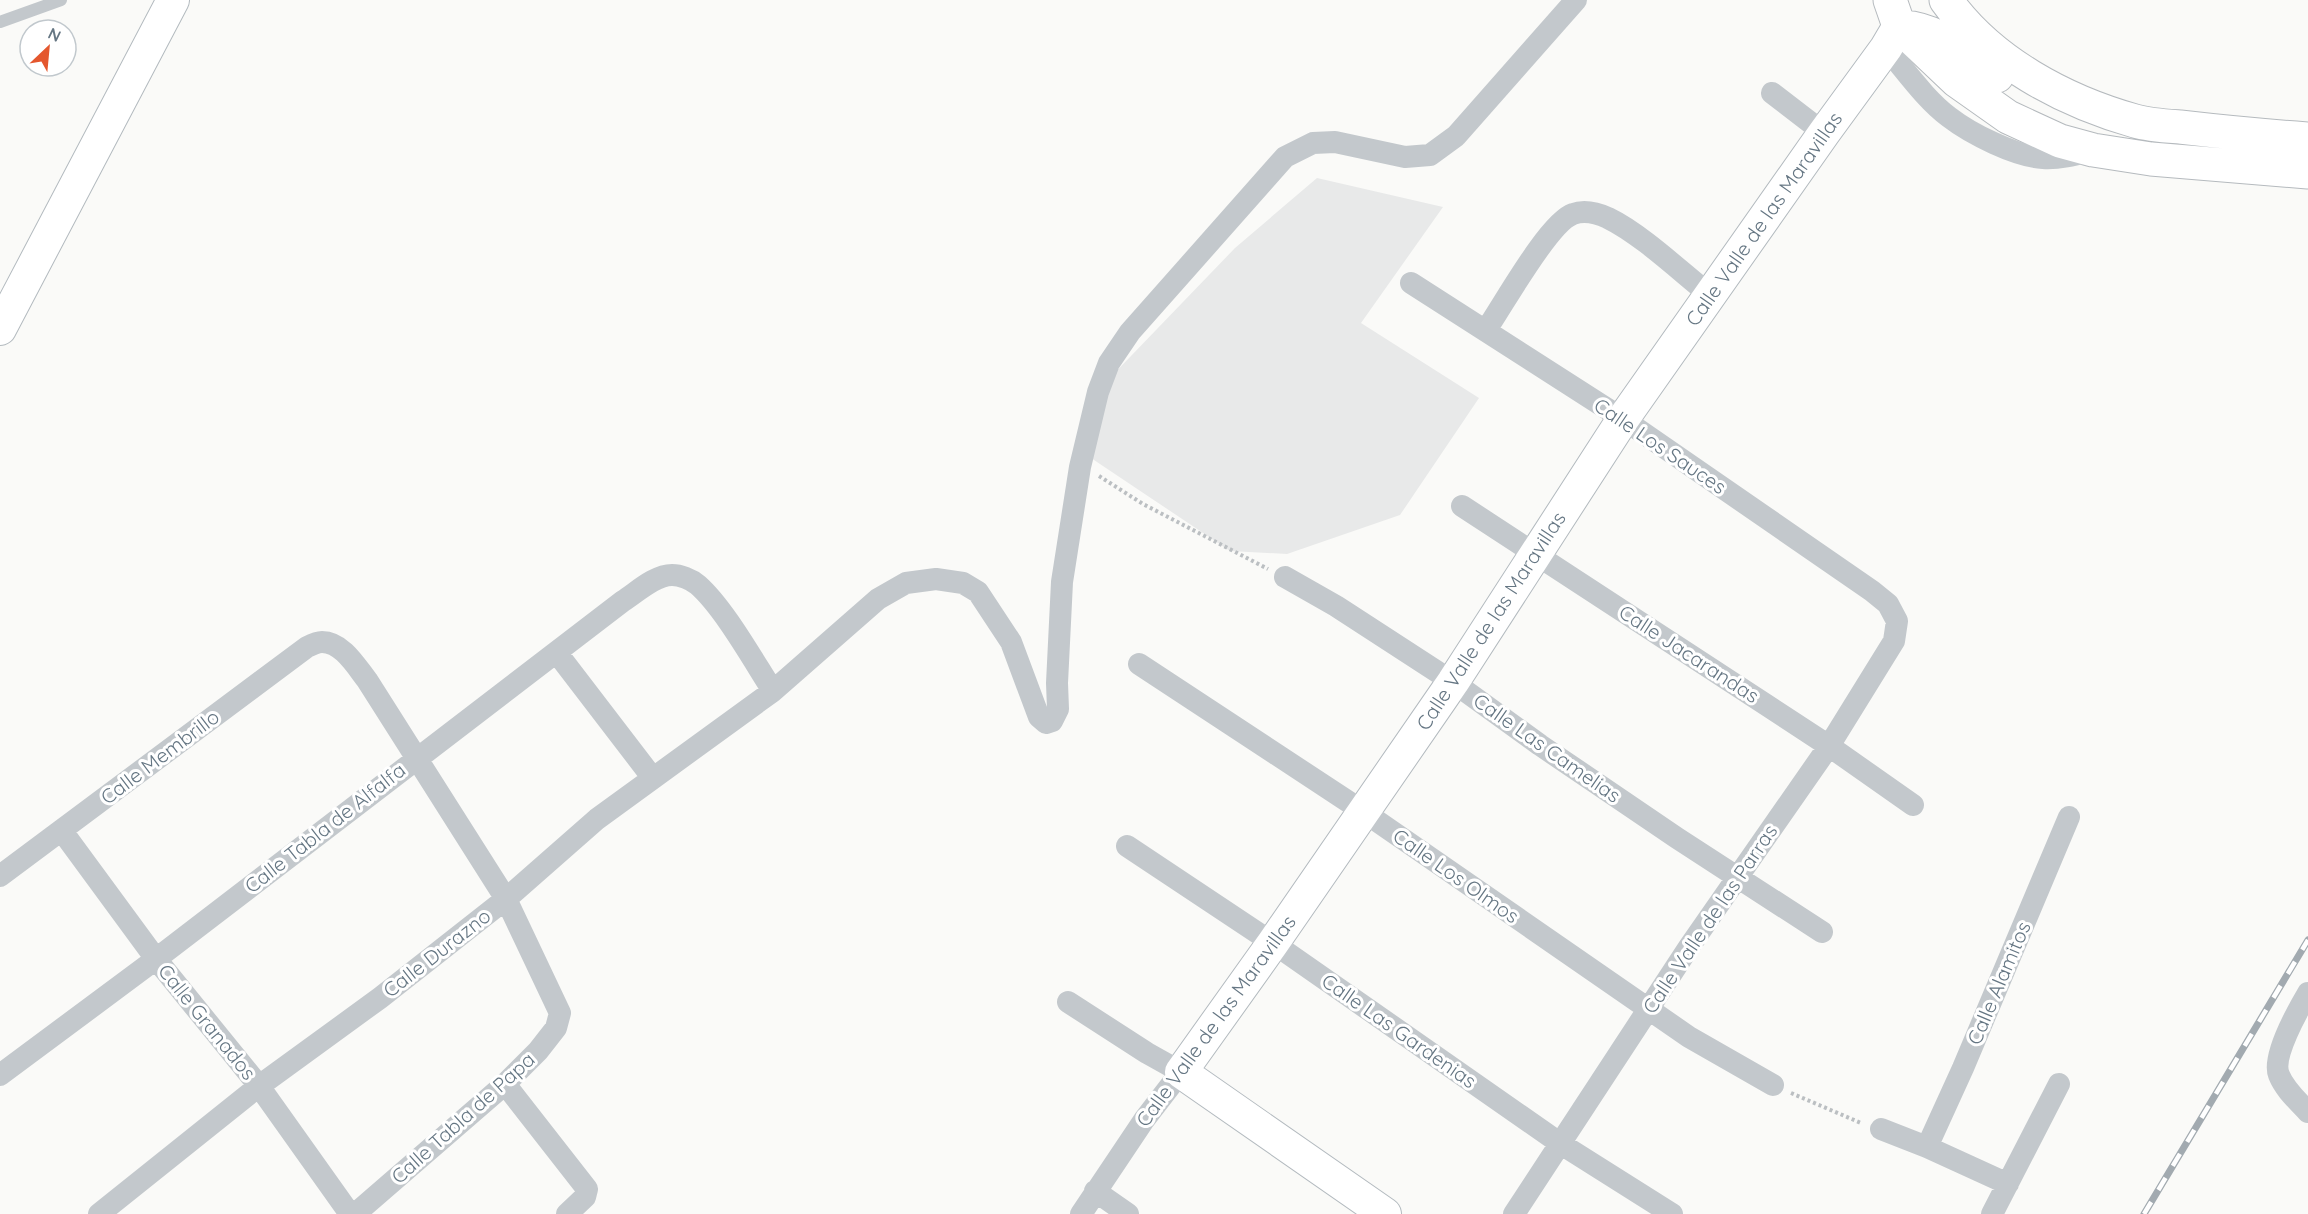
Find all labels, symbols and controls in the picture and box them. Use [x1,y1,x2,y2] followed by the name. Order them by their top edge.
[18,18,78,78] north arrow
[45,23,64,46] text: N
[1680,107,1847,331] street label: Calle Valle de las Maravillas
[1589,392,1731,499] street label: Calle Los Sauces
[1410,507,1571,735] street label: Calle Valle de las Maravillas
[1615,599,1764,708] street label: Calle Jacarandas
[1469,688,1626,808] street label: Calle Las Camelias
[95,704,224,809] street label: Calle Membrillo
[239,757,410,898] street label: Calle Tabla de Alfalfa
[1637,819,1782,1018] street label: Calle Valle de las Parras
[1388,823,1524,928] street label: Calle Los Olmos
[378,903,495,1002] street label: Calle Durazno
[1130,910,1301,1132] street label: Calle Valle de las Maravillas
[1961,918,2036,1048] street label: Calle Alamitos
[153,959,262,1085] street label: Calle Granados
[1317,968,1481,1093] street label: Calle Las Gardenias
[386,1047,540,1189] street label: Calle Tabla de Papa

